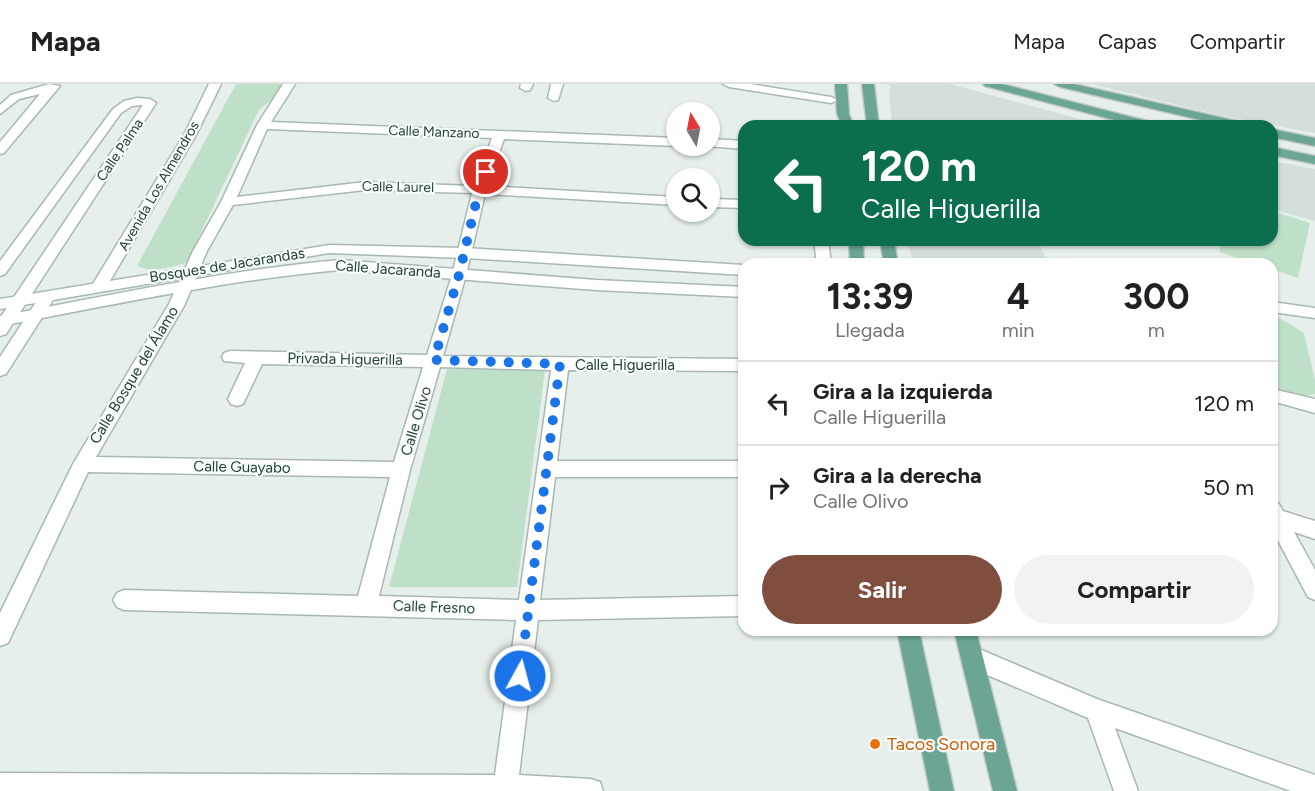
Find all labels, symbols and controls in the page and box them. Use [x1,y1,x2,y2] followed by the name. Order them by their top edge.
[30,24,101,58] text: Mapa
[1013,29,1065,54] text: Mapa
[1098,29,1157,54] text: Capas
[1190,29,1285,54] text: Compartir
[666,102,720,156] north arrow
[666,102,720,222] map controls
[93,116,147,184] street label: Calle Palma
[115,118,203,254] street label: Avenida Los Almendros
[388,122,480,142] street label: Calle Manzano
[861,141,977,192] text: 120 m
[762,144,840,222] icon: left
[460,146,511,197] pin
[469,155,502,188] icon: arrive
[666,168,720,222] button: search
[362,178,434,196] street label: Calle Laurel
[861,192,1041,225] text: Calle Higuerilla
[148,244,306,286] street label: Bosques de Jacarandas
[335,256,441,282] street label: Calle Jacaranda
[826,275,913,318] text: 13:39
[1007,275,1030,318] text: 4
[1123,275,1190,318] text: 300
[86,303,182,447] street label: Calle Bosque del Álamo
[835,318,905,342] text: Llegada
[1002,318,1035,342] text: min
[1148,318,1165,342] text: m
[287,349,403,369] street label: Privada Higuerilla
[575,356,675,374] street label: Calle Higuerilla
[813,378,993,405] text: Gira a la izquierda
[397,384,435,458] street label: Calle Olivo
[762,387,795,420] icon: left
[1194,390,1254,417] text: 120 m
[813,405,946,429] text: Calle Higuerilla
[193,457,291,477] street label: Calle Guayabo
[813,462,982,489] text: Gira a la derecha
[762,471,795,504] icon: right
[1203,474,1254,501] text: 50 m
[813,489,909,513] text: Calle Olivo
[762,555,1002,624] button: Salir
[1014,555,1254,624] button: Compartir
[393,597,476,617] street label: Calle Fresno
[488,644,552,708] position arrow
[887,733,995,755] place label: Tacos Sonora
[868,737,882,751] marker: Tacos Sonora

